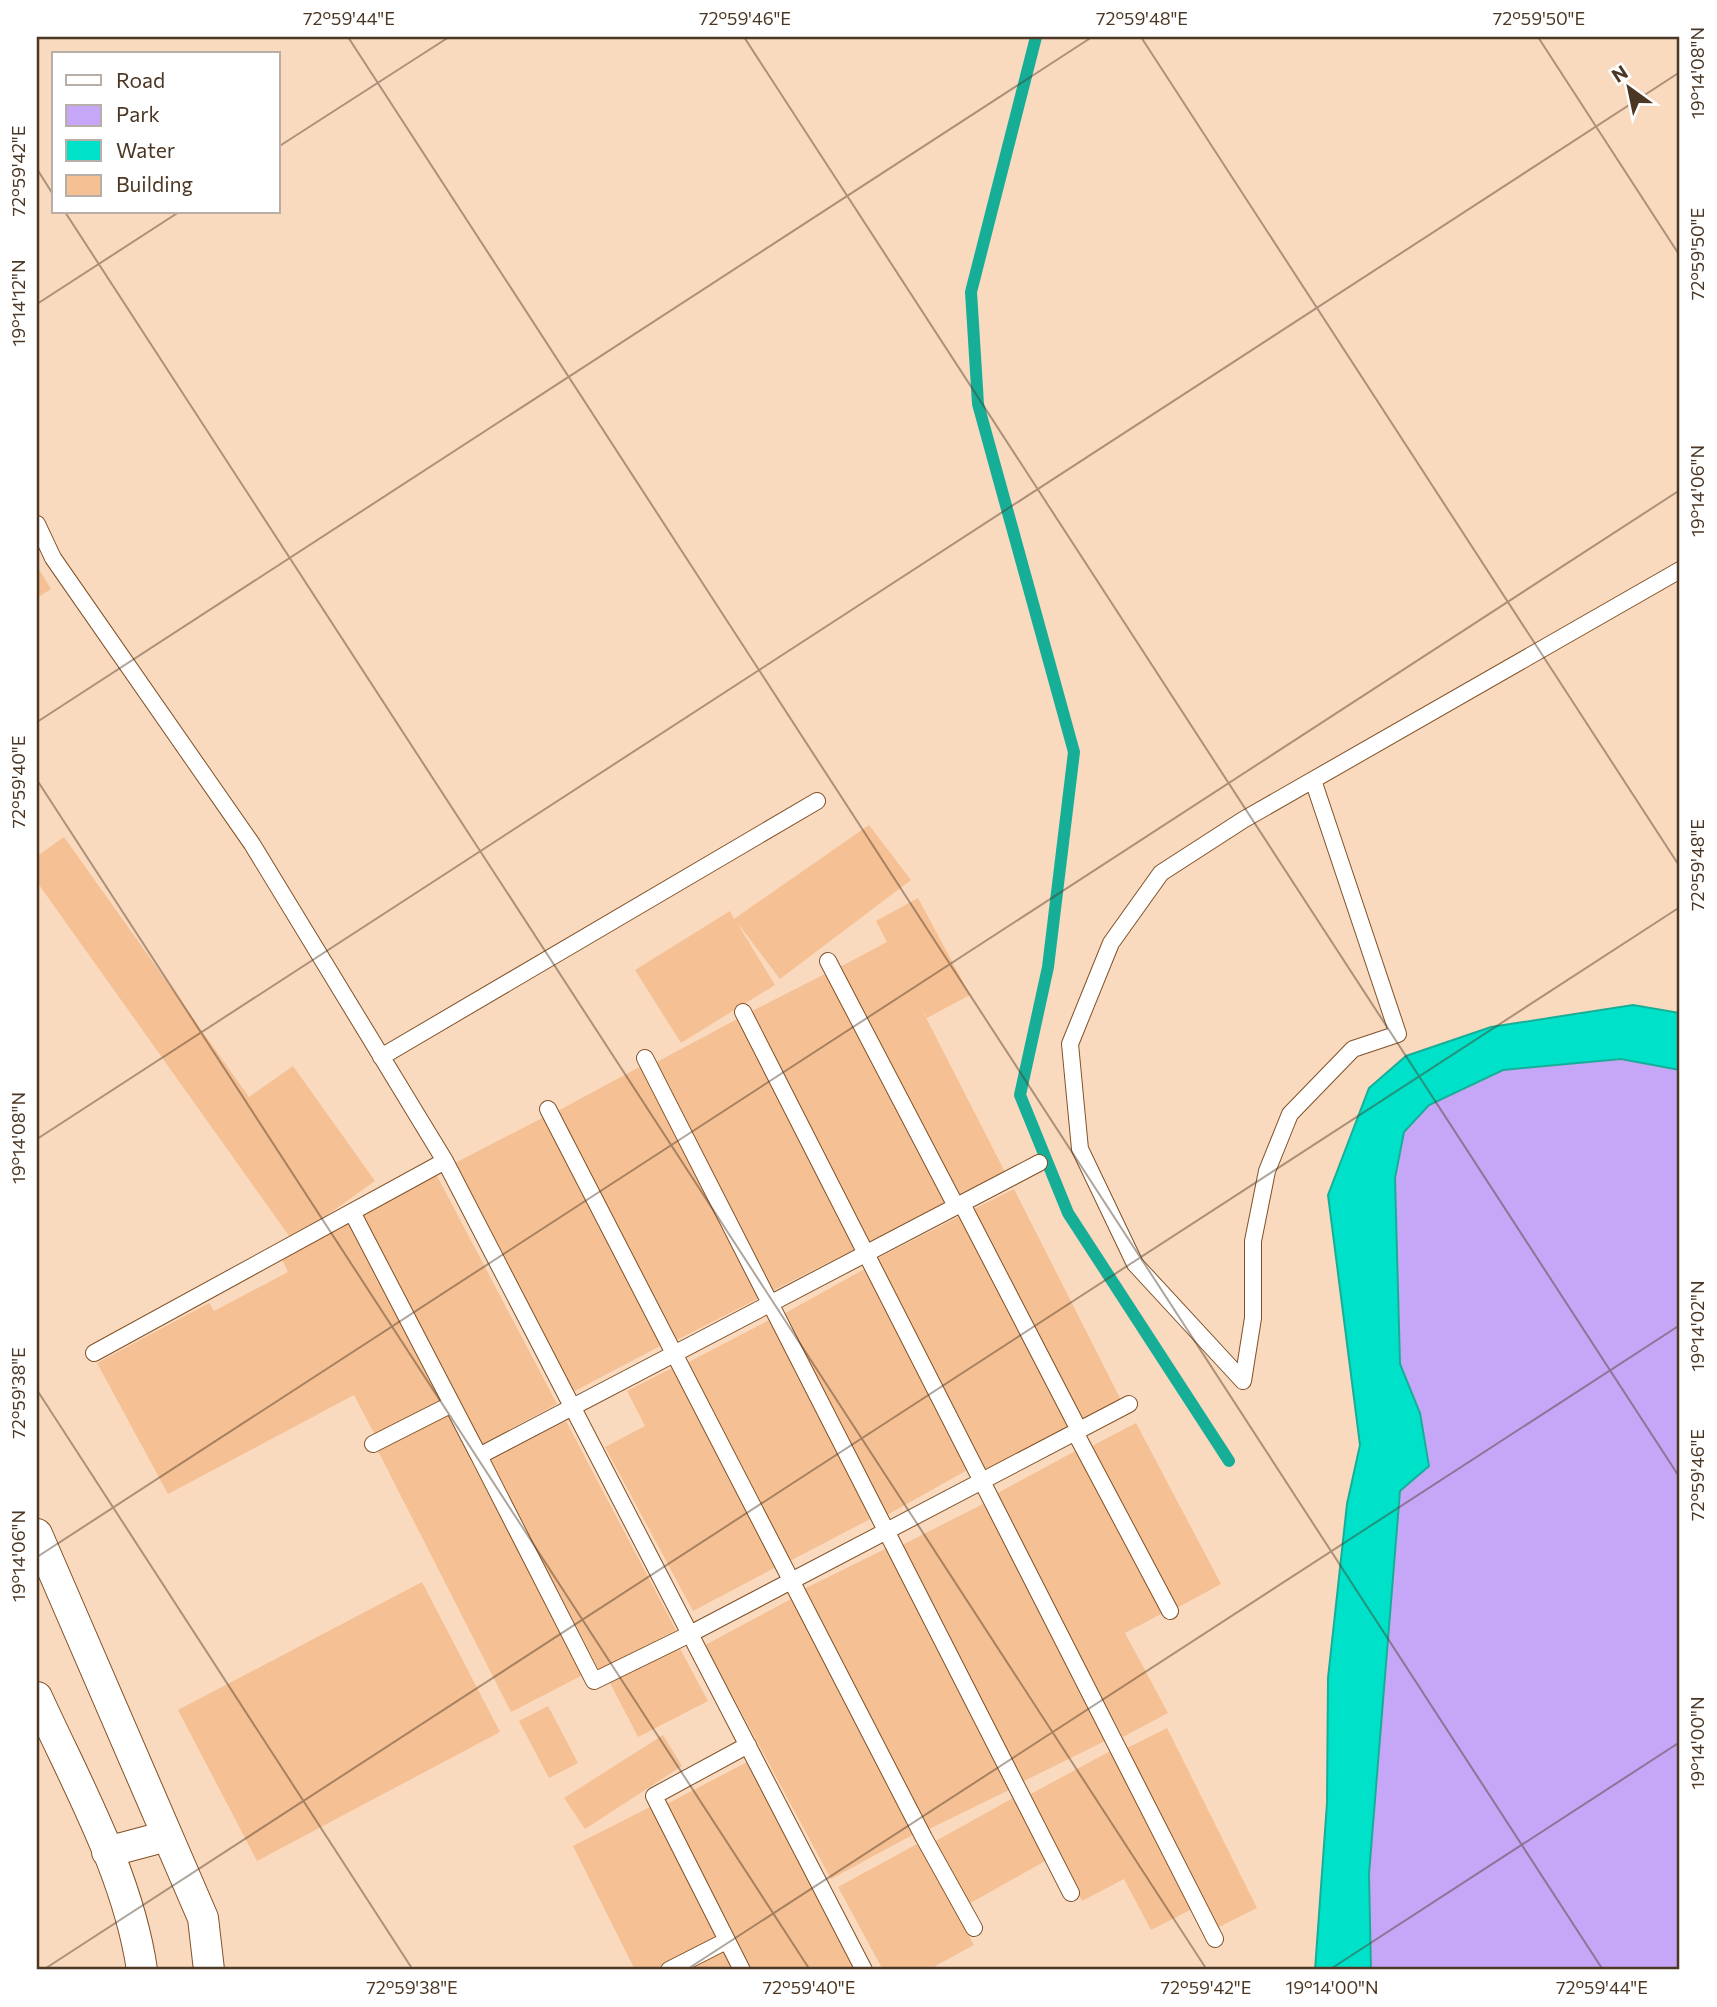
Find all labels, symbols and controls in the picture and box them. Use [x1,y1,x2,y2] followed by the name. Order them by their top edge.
[303,7,395,29] text: 72°59'44"E
[699,7,791,29] text: 72°59'46"E
[1096,7,1188,29] text: 72°59'48"E
[1493,7,1585,29] text: 72°59'50"E
[1686,27,1708,119] text: 19°14'08"N
[52,52,280,214] legend
[1594,52,1664,122] north arrow
[1607,60,1632,87] text: N
[116,67,165,92] text: Road
[116,101,160,126] text: Park
[7,126,29,216] text: 72°59'42"E
[116,137,175,162] text: Water
[116,171,193,196] text: Building
[1686,208,1708,300] text: 72°59'50"E
[7,259,29,347] text: 19°14'12"N
[1686,445,1708,537] text: 19°14'06"N
[7,736,29,828] text: 72°59'40"E
[1686,819,1708,911] text: 72°59'48"E
[7,1092,29,1184] text: 19°14'08"N
[1686,1280,1708,1372] text: 19°14'02"N
[7,1347,29,1439] text: 72°59'38"E
[1686,1429,1708,1521] text: 72°59'46"E
[7,1510,29,1602] text: 19°14'06"N
[1686,1697,1708,1789] text: 19°14'00"N
[366,1976,458,1998] text: 72°59'38"E
[763,1976,855,1998] text: 72°59'40"E
[1161,1976,1251,1998] text: 72°59'42"E
[1286,1976,1378,1998] text: 19°14'00"N
[1556,1976,1648,1998] text: 72°59'44"E

